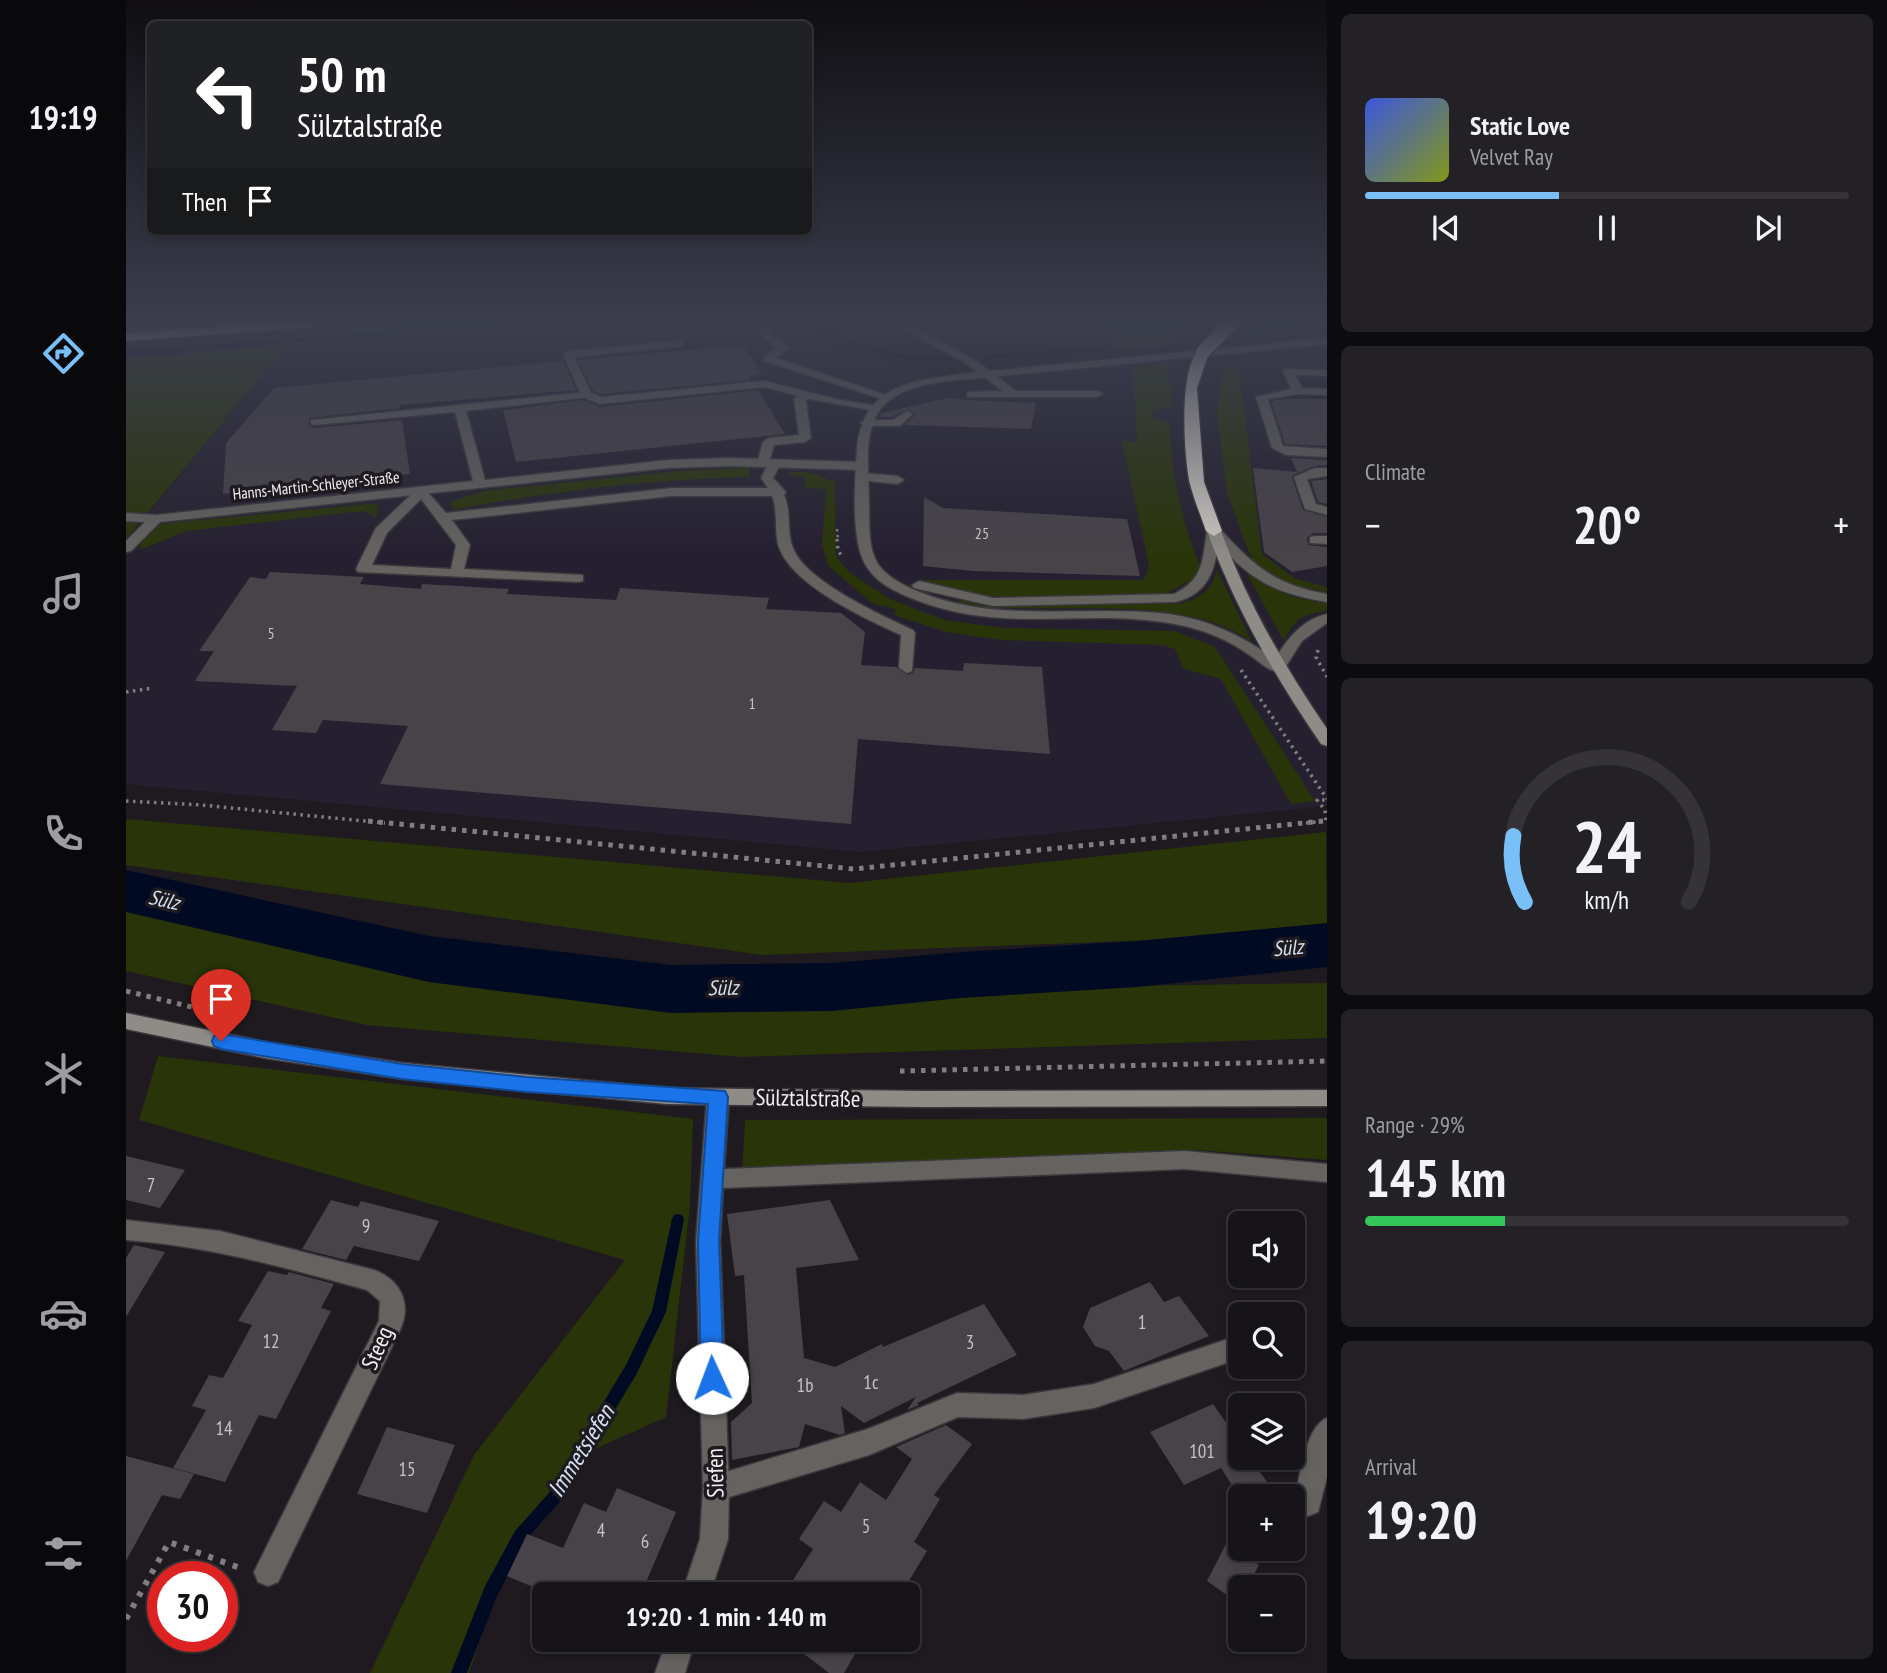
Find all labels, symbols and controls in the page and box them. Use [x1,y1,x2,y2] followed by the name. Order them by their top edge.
[297,42,386,106] text: 50 m
[182,49,273,140] icon: left
[28,96,98,138] text: 19:19
[297,104,443,146] text: Sülztalstraße
[1470,109,1570,142] text: Static Love
[1470,142,1553,171] text: Velvet Ray
[241,182,279,220] icon: arrive
[182,185,227,218] text: Then
[1427,209,1465,247] icon: previous
[1588,209,1626,247] icon: pause
[1749,209,1787,247] icon: next
[39,329,88,378] icon: directions
[1365,457,1426,486] text: Climate
[232,466,400,504] street label: Hanns-Martin-Schleyer-Straße
[1573,491,1641,558] text: 20°
[1365,500,1381,549] text: −
[1833,500,1849,549] text: +
[975,523,989,543] house number: 25
[39,569,88,618] icon: music
[267,623,275,643] house number: 5
[748,693,756,713] house number: 1
[1572,799,1642,893] text: 24
[39,809,88,858] icon: phone
[146,883,184,917] water label: Sülz
[1585,884,1629,916] text: km/h
[1272,933,1307,962] water label: Sülz
[191,969,251,1041] pin
[707,974,741,1001] water label: Sülz
[202,980,240,1018] icon: arrive
[39,1049,88,1098] icon: climate
[755,1082,861,1113] street label: Sülztalstraße
[1365,1110,1465,1139] text: Range · 29%
[1365,1144,1506,1211] text: 145 km
[147,1173,155,1197] house number: 7
[1228,1211,1305,1652] map controls
[1228,1211,1305,1288] button: sound
[362,1214,370,1238] house number: 9
[39,1289,88,1338] icon: car
[1228,1302,1305,1379] button: search
[1138,1310,1146,1334] house number: 1
[354,1322,399,1374] street label: Steeg
[262,1329,280,1353] house number: 12
[966,1330,974,1354] house number: 3
[675,1341,749,1415] position arrow
[863,1370,879,1394] house number: 1c
[797,1373,813,1397] house number: 1b
[1228,1393,1305,1470] button: layers
[540,1398,622,1503] water label: Immetsiefen
[215,1416,233,1440] house number: 14
[1189,1439,1215,1463] house number: 101
[700,1448,729,1498] street label: Siefen
[1365,1452,1417,1481] text: Arrival
[398,1457,416,1481] house number: 15
[1228,1484,1305,1561] button: +
[1365,1486,1477,1553] text: 19:20
[862,1514,870,1538] house number: 5
[597,1518,606,1542] house number: 4
[39,1529,88,1578] icon: filters
[641,1529,649,1553] house number: 6
[147,1561,238,1652] speed limit sign: 30
[1228,1575,1305,1652] button: −
[626,1600,826,1633] text: 19:20 · 1 min · 140 m

